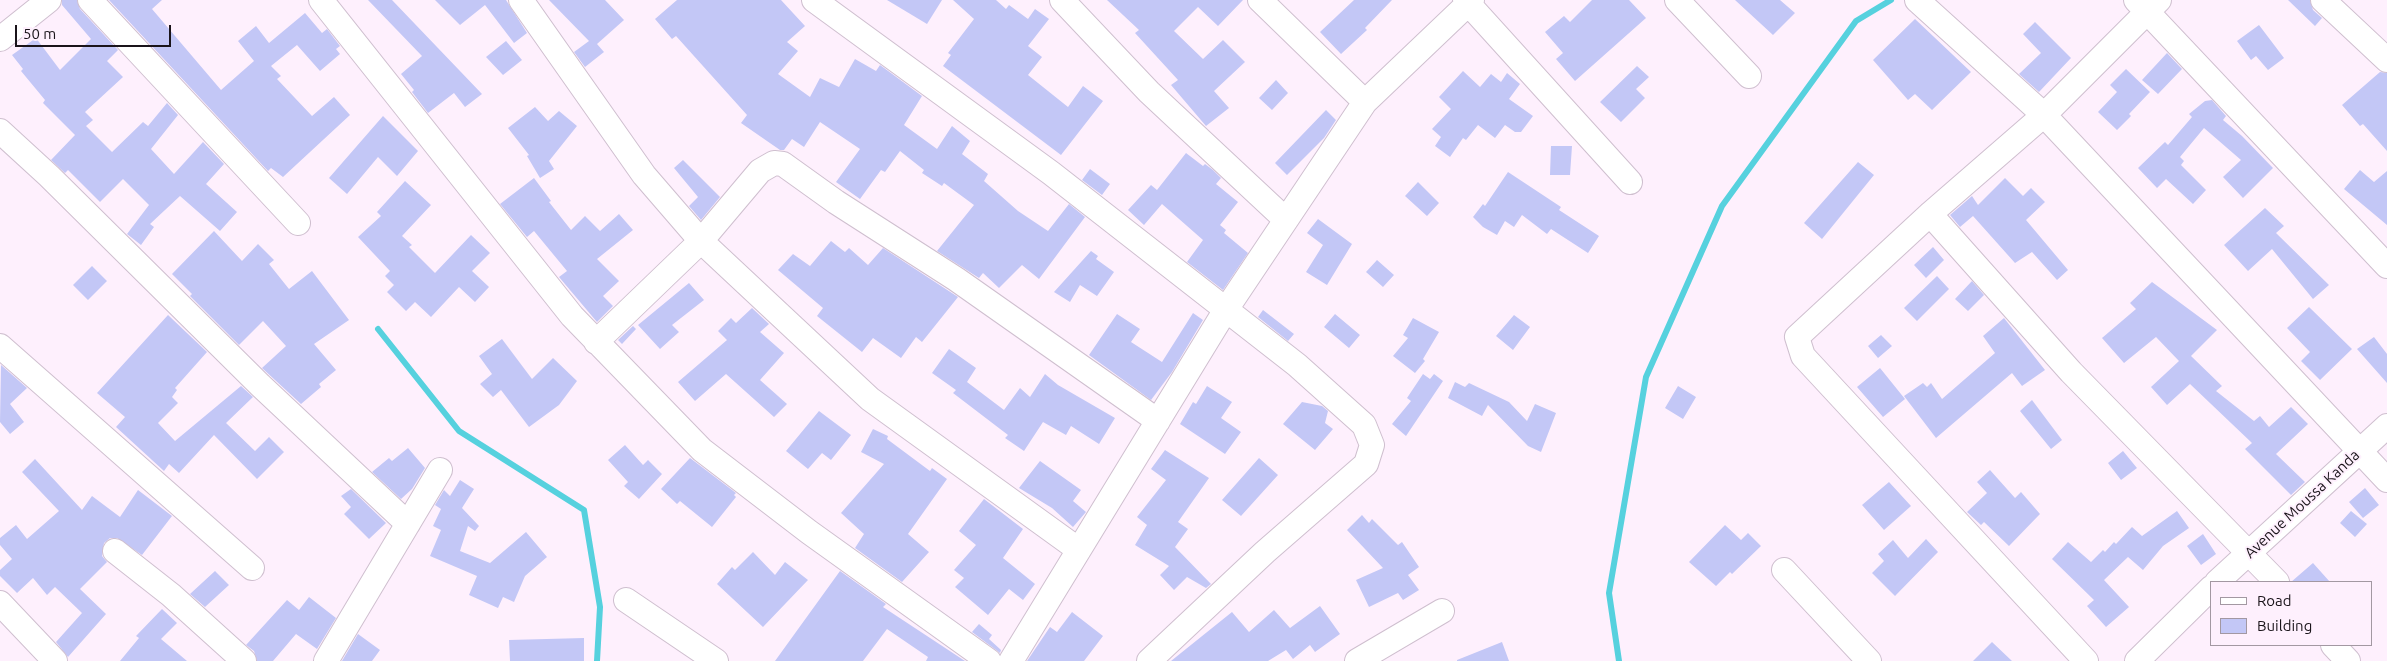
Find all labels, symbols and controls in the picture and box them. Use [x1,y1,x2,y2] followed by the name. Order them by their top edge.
[18,15,174,47] scale bar
[23,25,56,42] text: 50 m
[2241,446,2363,562] street label: Avenue Moussa Kanda
[2210,581,2372,646] legend
[2257,592,2292,609] text: Road
[2257,617,2312,634] text: Building

